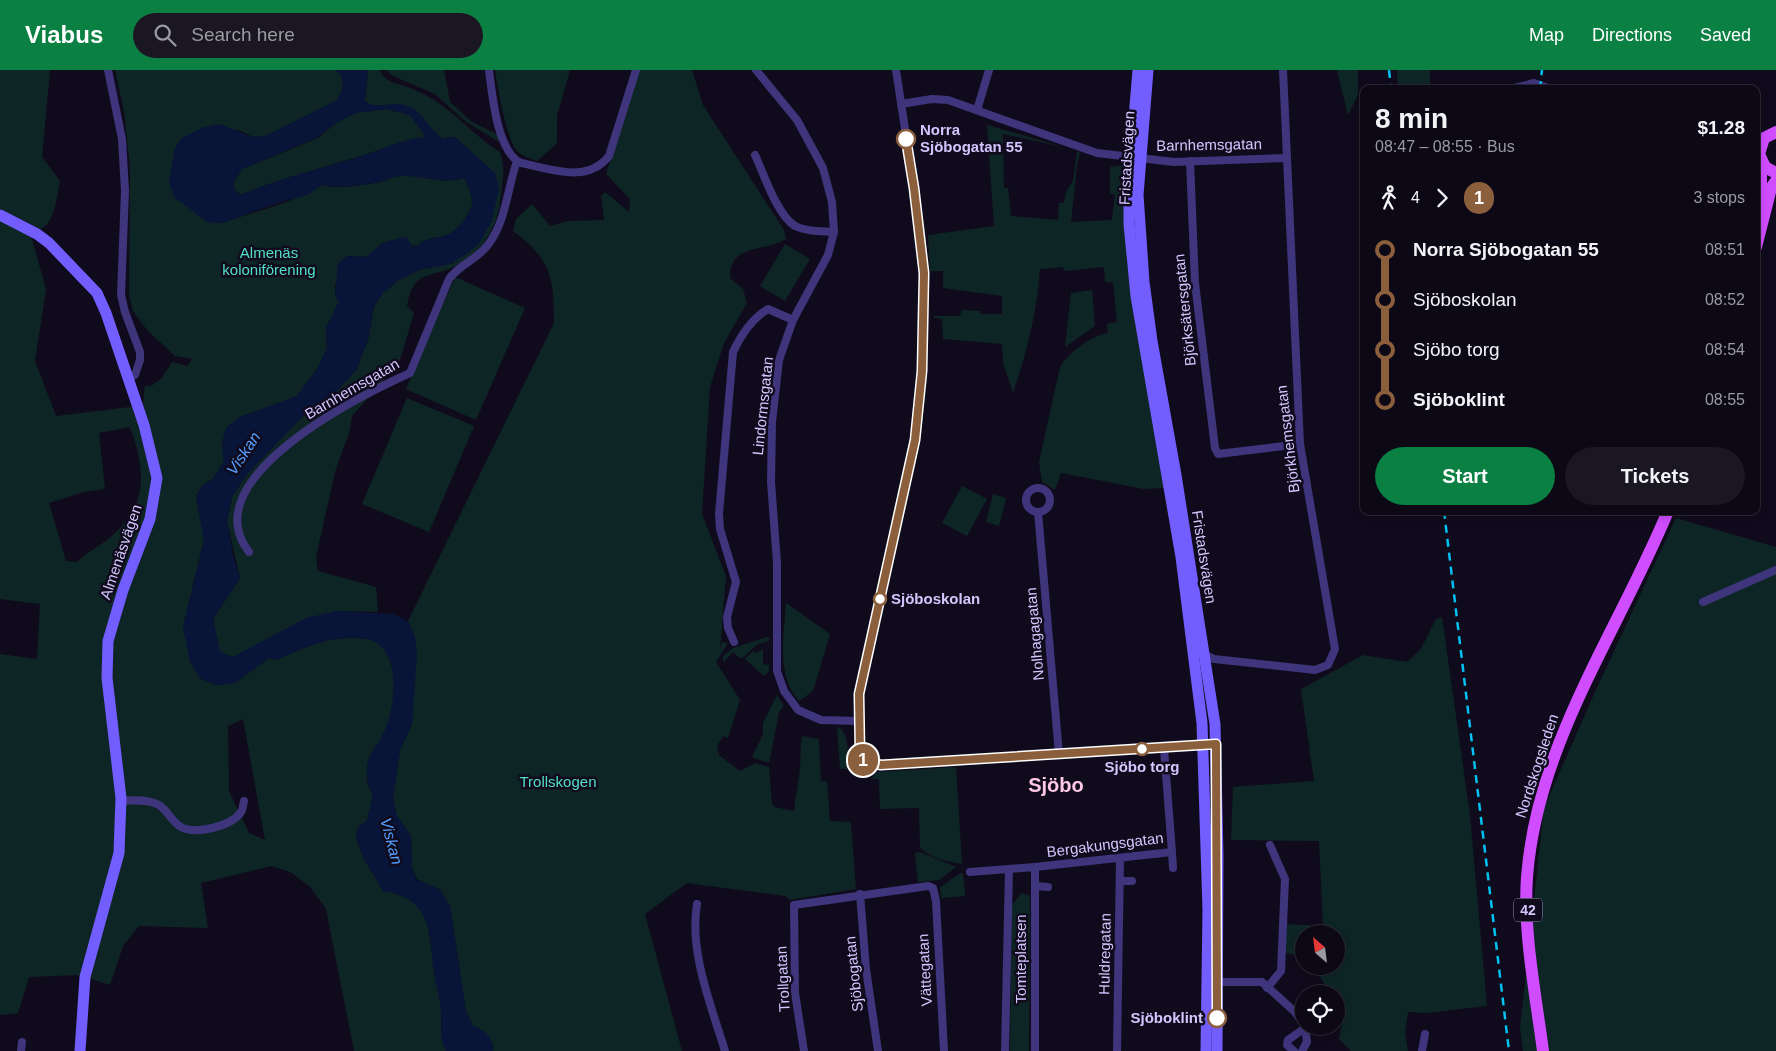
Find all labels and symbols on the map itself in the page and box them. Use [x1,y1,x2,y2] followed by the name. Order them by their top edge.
[1116,110,1137,205] street label: Fristadsvägen
[920,121,1023,155] place label: Norra Sjöbogatan 55
[896,129,916,149] marker: Norra Sjöbogatan 55
[1156,135,1262,154] street label: Barnhemsgatan
[222,244,316,278] park label: Almenäs koloniförening
[1170,253,1199,367] street label: Björksätersgatan
[302,355,402,422] street label: Barnhemsgatan
[749,356,776,456] street label: Lindormsgatan
[1272,384,1303,494] street label: Björkhemsgatan
[223,429,264,478] water label: Viskan
[96,502,145,602] street label: Almenäsvägen
[1189,509,1220,605] street label: Fristadsvägen
[1022,587,1047,681] street label: Nolhagagatan
[891,590,980,607] place label: Sjöboskolan
[873,592,887,606] marker: Sjöboskolan
[1512,712,1561,820] street label: Nordskogsleden
[1135,742,1149,756] marker: Sjöbo torg
[847,744,879,776] line badge: 1
[1105,758,1180,775] place label: Sjöbo torg
[520,773,596,790] park label: Trollskogen
[1028,774,1084,796] district label: Sjöbo
[377,816,406,866] water label: Viskan
[1046,829,1164,860] street label: Bergakungsgatan
[1514,898,1542,922] road number: 42
[1095,913,1114,995] street label: Huldregatan
[1012,914,1029,1004] street label: Tomteplatsen
[1295,925,1345,975] north arrow
[914,933,935,1007] street label: Vättegatan
[841,935,866,1013] street label: Sjöbogatan
[772,946,793,1013] street label: Trollgatan
[1207,1008,1227,1028] marker: Sjöboklint
[1131,1009,1203,1026] place label: Sjöboklint

